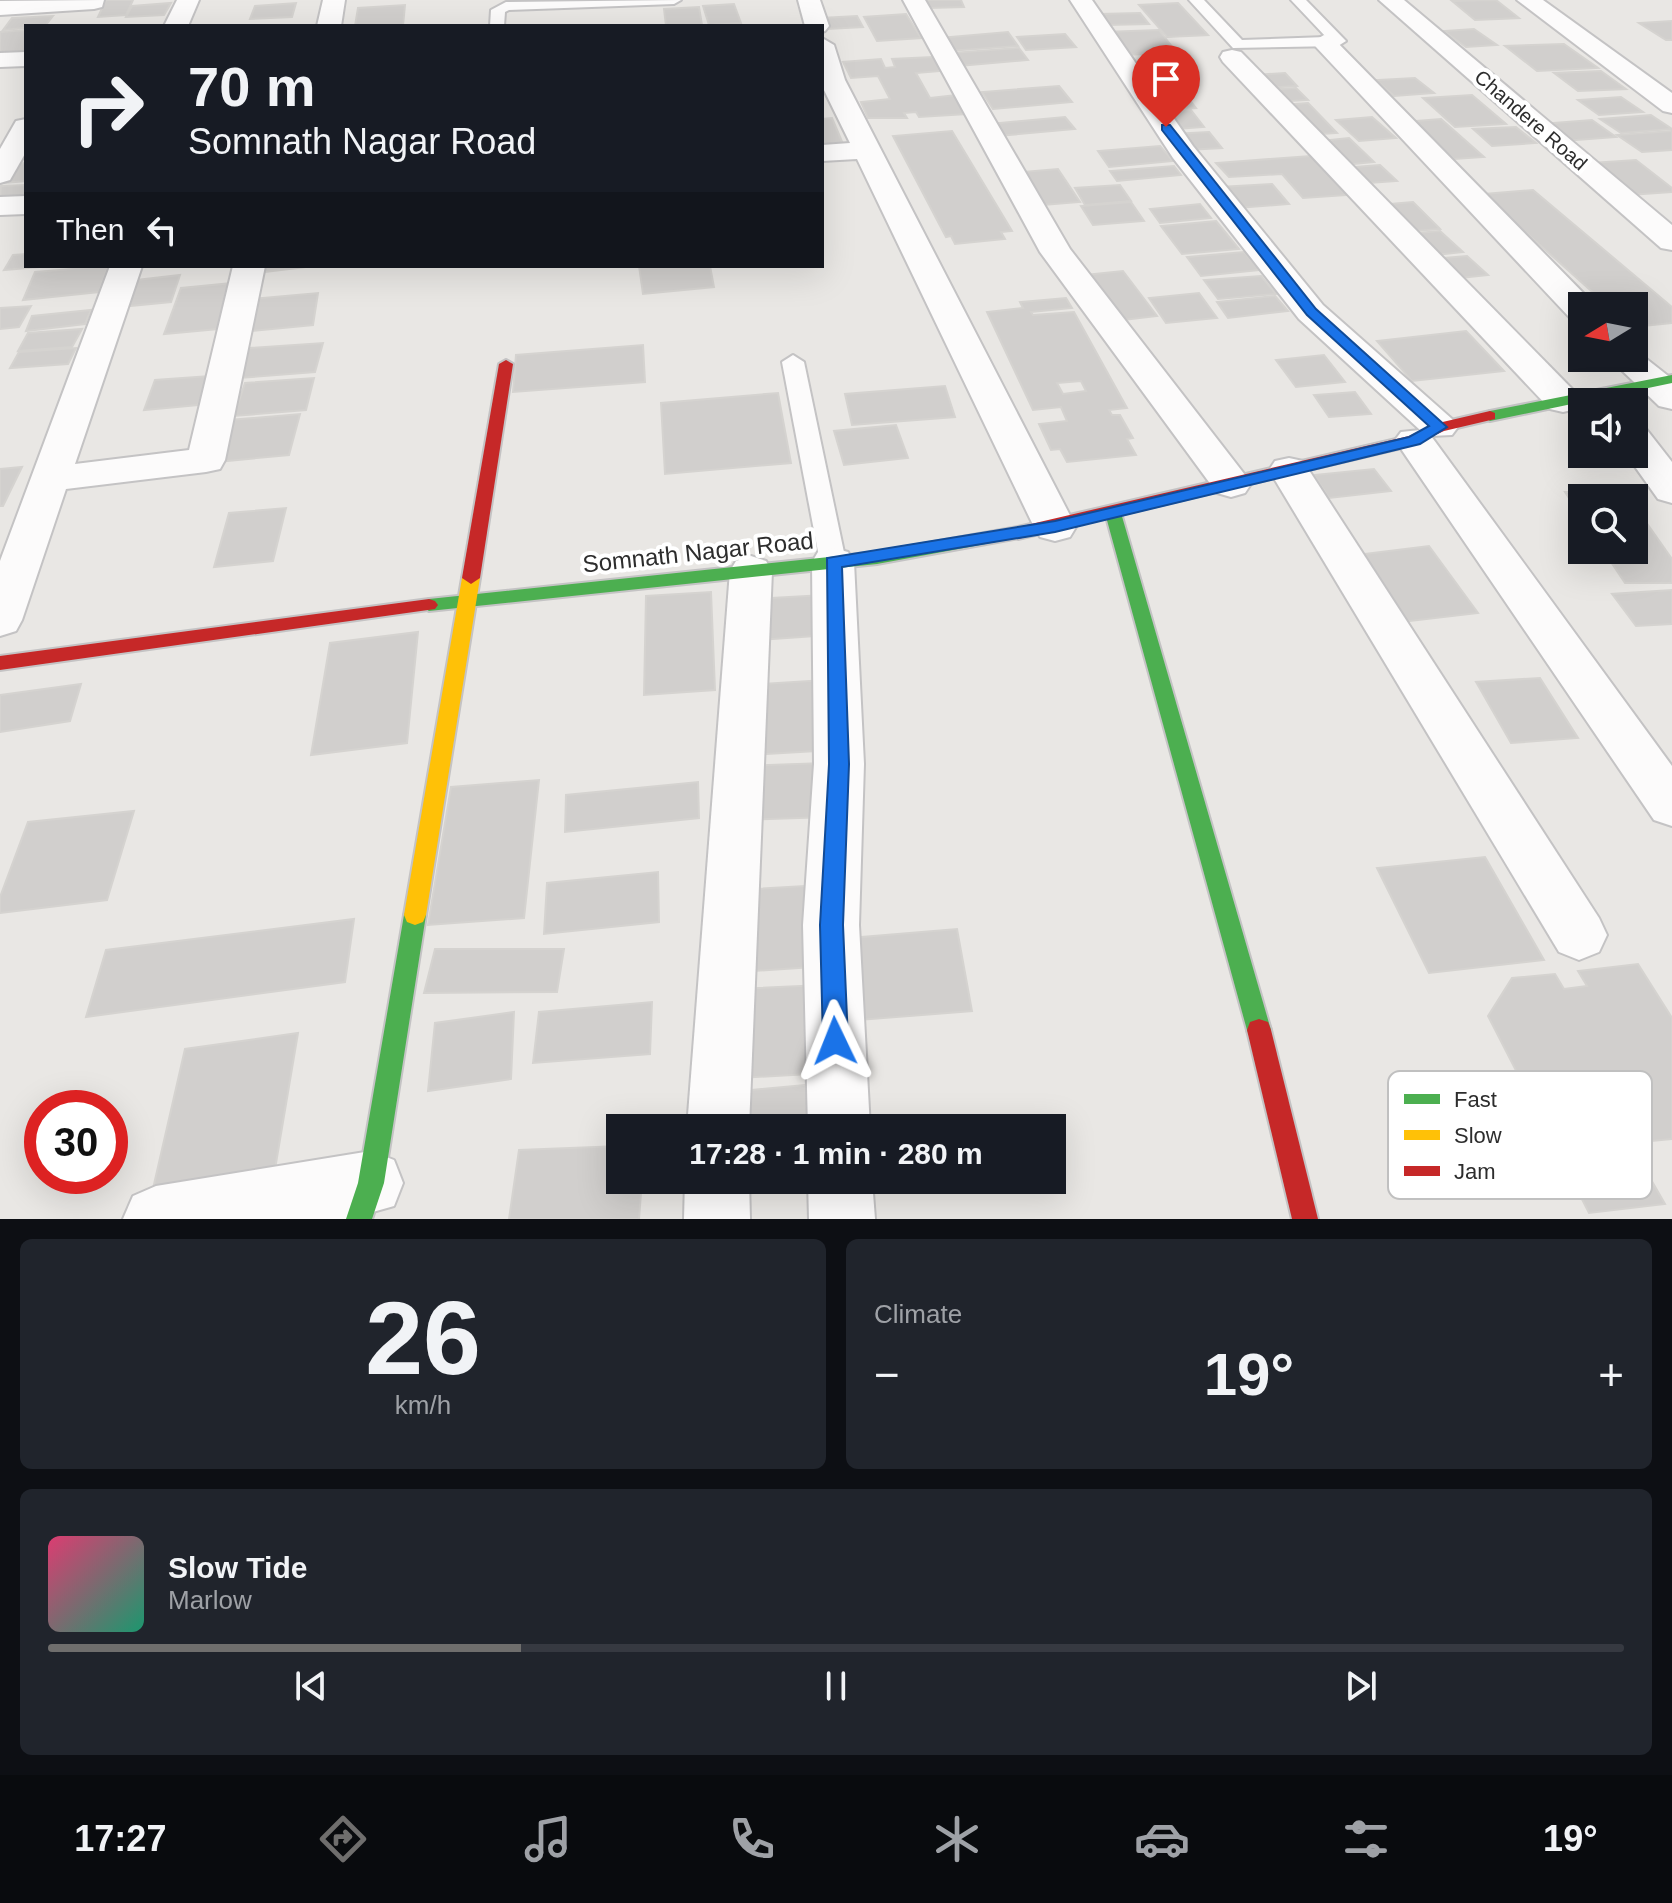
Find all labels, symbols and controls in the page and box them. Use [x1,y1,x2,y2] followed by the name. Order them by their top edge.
[1132,45,1200,127] pin
[188,55,316,118] text: 70 m
[56,56,160,160] icon: right
[1144,57,1188,101] icon: arrive
[1470,65,1592,175] street label: Chandere Road
[188,121,536,162] text: Somnath Nagar Road
[140,208,184,252] icon: left
[56,213,124,246] text: Then
[1568,292,1648,372] north arrow
[1568,292,1648,564] map controls
[1568,388,1648,468] button: sound
[1568,484,1648,564] button: search
[581,526,815,578] street label: Somnath Nagar Road
[793,999,877,1083] position arrow
[1388,1071,1652,1199] legend
[1454,1087,1497,1112] text: Fast
[24,1090,128,1194] speed limit sign: 30
[1454,1123,1502,1148] text: Slow
[689,1137,983,1170] text: 17:28 · 1 min · 280 m
[1454,1159,1496,1184] text: Jam
[365,1280,481,1396] text: 26
[874,1299,962,1329] text: Climate
[1204,1341,1294,1408] text: 19°
[874,1350,900,1399] text: −
[1598,1350,1624,1399] text: +
[395,1390,451,1420] text: km/h
[168,1551,307,1584] text: Slow Tide
[168,1585,252,1615] text: Marlow
[289,1664,333,1708] icon: previous
[814,1664,858,1708] icon: pause
[1339,1664,1383,1708] icon: next
[315,1811,371,1867] icon: directions
[520,1811,576,1867] icon: music
[724,1811,780,1867] icon: phone
[929,1811,985,1867] icon: climate
[1134,1811,1190,1867] icon: car
[1338,1811,1394,1867] icon: filters
[74,1818,166,1859] text: 17:27
[1543,1818,1598,1859] text: 19°

